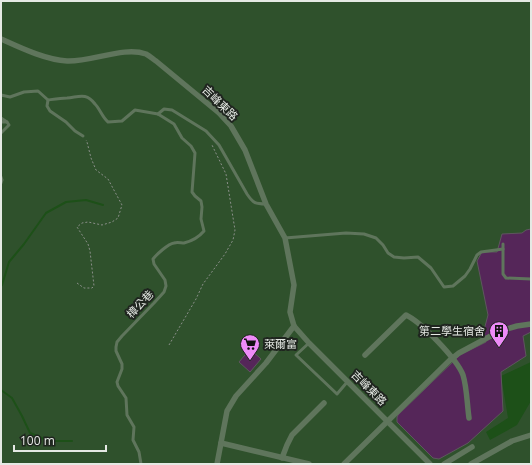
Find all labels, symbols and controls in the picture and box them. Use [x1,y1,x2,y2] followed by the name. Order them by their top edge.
[199,82,241,123] street label: 吉峰東路
[123,286,156,321] street label: 樟公巷
[488,320,510,348] building icon: 第二學生宿舍
[419,323,485,338] place label: 第二學生宿舍
[239,333,261,361] supermarket icon: 萊爾富
[264,336,297,351] place label: 萊爾富
[348,367,390,409] street label: 吉峰東路
[14,427,106,453] scale bar
[20,432,55,449] text: 100 m

